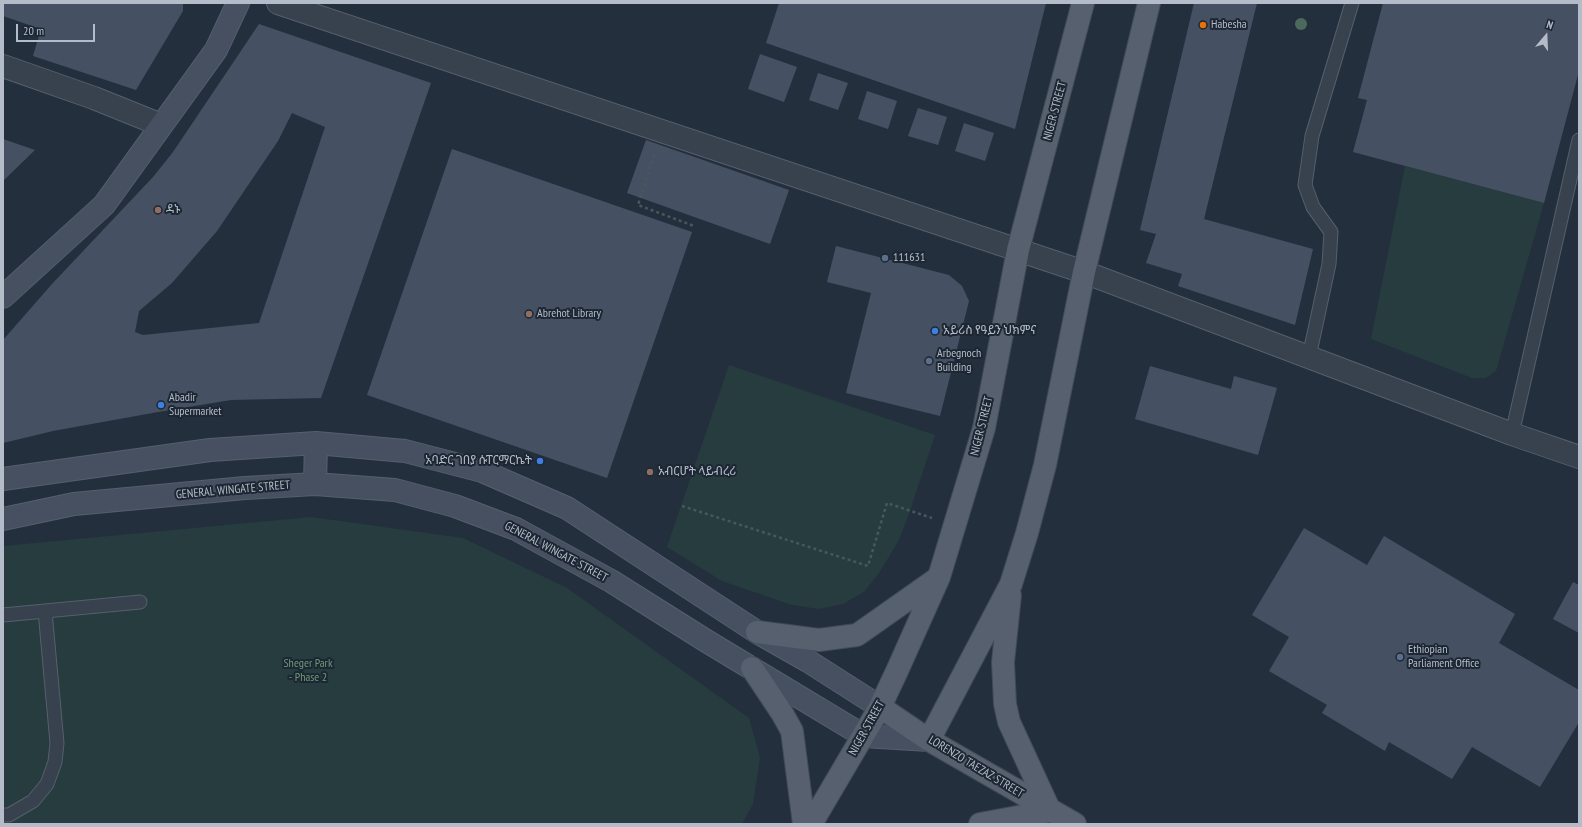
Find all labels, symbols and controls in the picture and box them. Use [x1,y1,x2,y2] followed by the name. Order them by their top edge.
[18,16,97,42] scale bar
[1526,16,1566,56] north arrow
[1545,17,1555,32] text: N
[1211,18,1247,32] place label: Habesha
[1198,20,1208,30] marker: Habesha
[23,23,44,38] text: 20 m
[1040,80,1070,142] street label: NIGER STREET
[166,203,180,217] place label: ዳኑ
[153,205,163,215] marker: ዳኑ
[893,251,925,265] place label: 111631
[880,253,890,263] marker: 111631
[537,307,601,321] place label: Abrehot Library
[524,309,534,319] marker: Abrehot Library
[943,324,1036,338] place label: አይሪስ የዓይን ህክምና
[930,326,940,336] marker: አይሪስ የዓይን ህክምና
[937,347,981,375] place label: Arbegnoch Building
[924,356,934,366] marker: Arbegnoch Building
[169,391,221,419] place label: Abadir Supermarket
[968,395,996,457] street label: NIGER STREET
[156,400,166,410] marker: Abadir Supermarket
[425,454,532,468] place label: አባድር ገበያ ሱፐርማርኬት
[535,456,545,466] marker: አባድር ገበያ ሱፐርማርኬት
[658,465,736,479] place label: አብርሆት ላይብረሪ
[645,467,655,477] marker: አብርሆት ላይብረሪ
[175,478,291,502] street label: GENERAL WINGATE STREET
[502,519,610,585] street label: GENERAL WINGATE STREET
[1408,643,1479,671] place label: Ethiopian Parliament Office
[1395,652,1405,662] marker: Ethiopian Parliament Office
[283,657,333,685] park label: Sheger Park - Phase 2
[846,698,888,758] street label: NIGER STREET
[926,733,1026,801] street label: LORENZO TAEZAZ STREET

